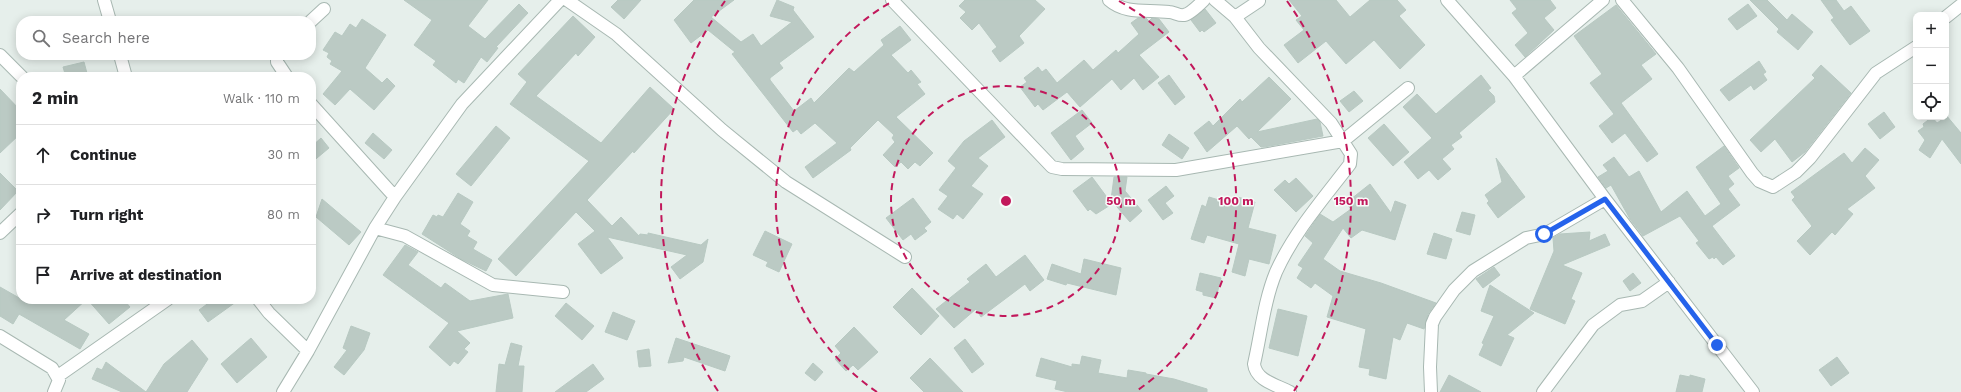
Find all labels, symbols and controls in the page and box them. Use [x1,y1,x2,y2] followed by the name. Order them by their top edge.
[1913,12,1949,120] map controls
[1913,12,1949,48] button: +
[16,16,316,60] search box
[30,27,52,49] icon: search
[62,29,150,47] text: Search here
[1913,48,1949,84] button: −
[1913,84,1949,120] button: locate
[32,88,78,108] text: 2 min
[223,91,300,106] text: Walk · 110 m
[32,144,54,166] icon: ahead
[70,146,137,164] text: Continue
[268,147,300,162] text: 30 m
[999,194,1013,208] centre of rings
[1106,194,1136,208] text: 50 m
[1218,194,1254,208] text: 100 m
[1334,194,1368,208] text: 150 m
[32,204,54,226] icon: right
[70,206,143,224] text: Turn right
[267,207,300,222] text: 80 m
[1535,225,1553,243] route start
[32,264,54,286] icon: arrive
[70,266,222,284] text: Arrive at destination
[1708,336,1726,354] route end

